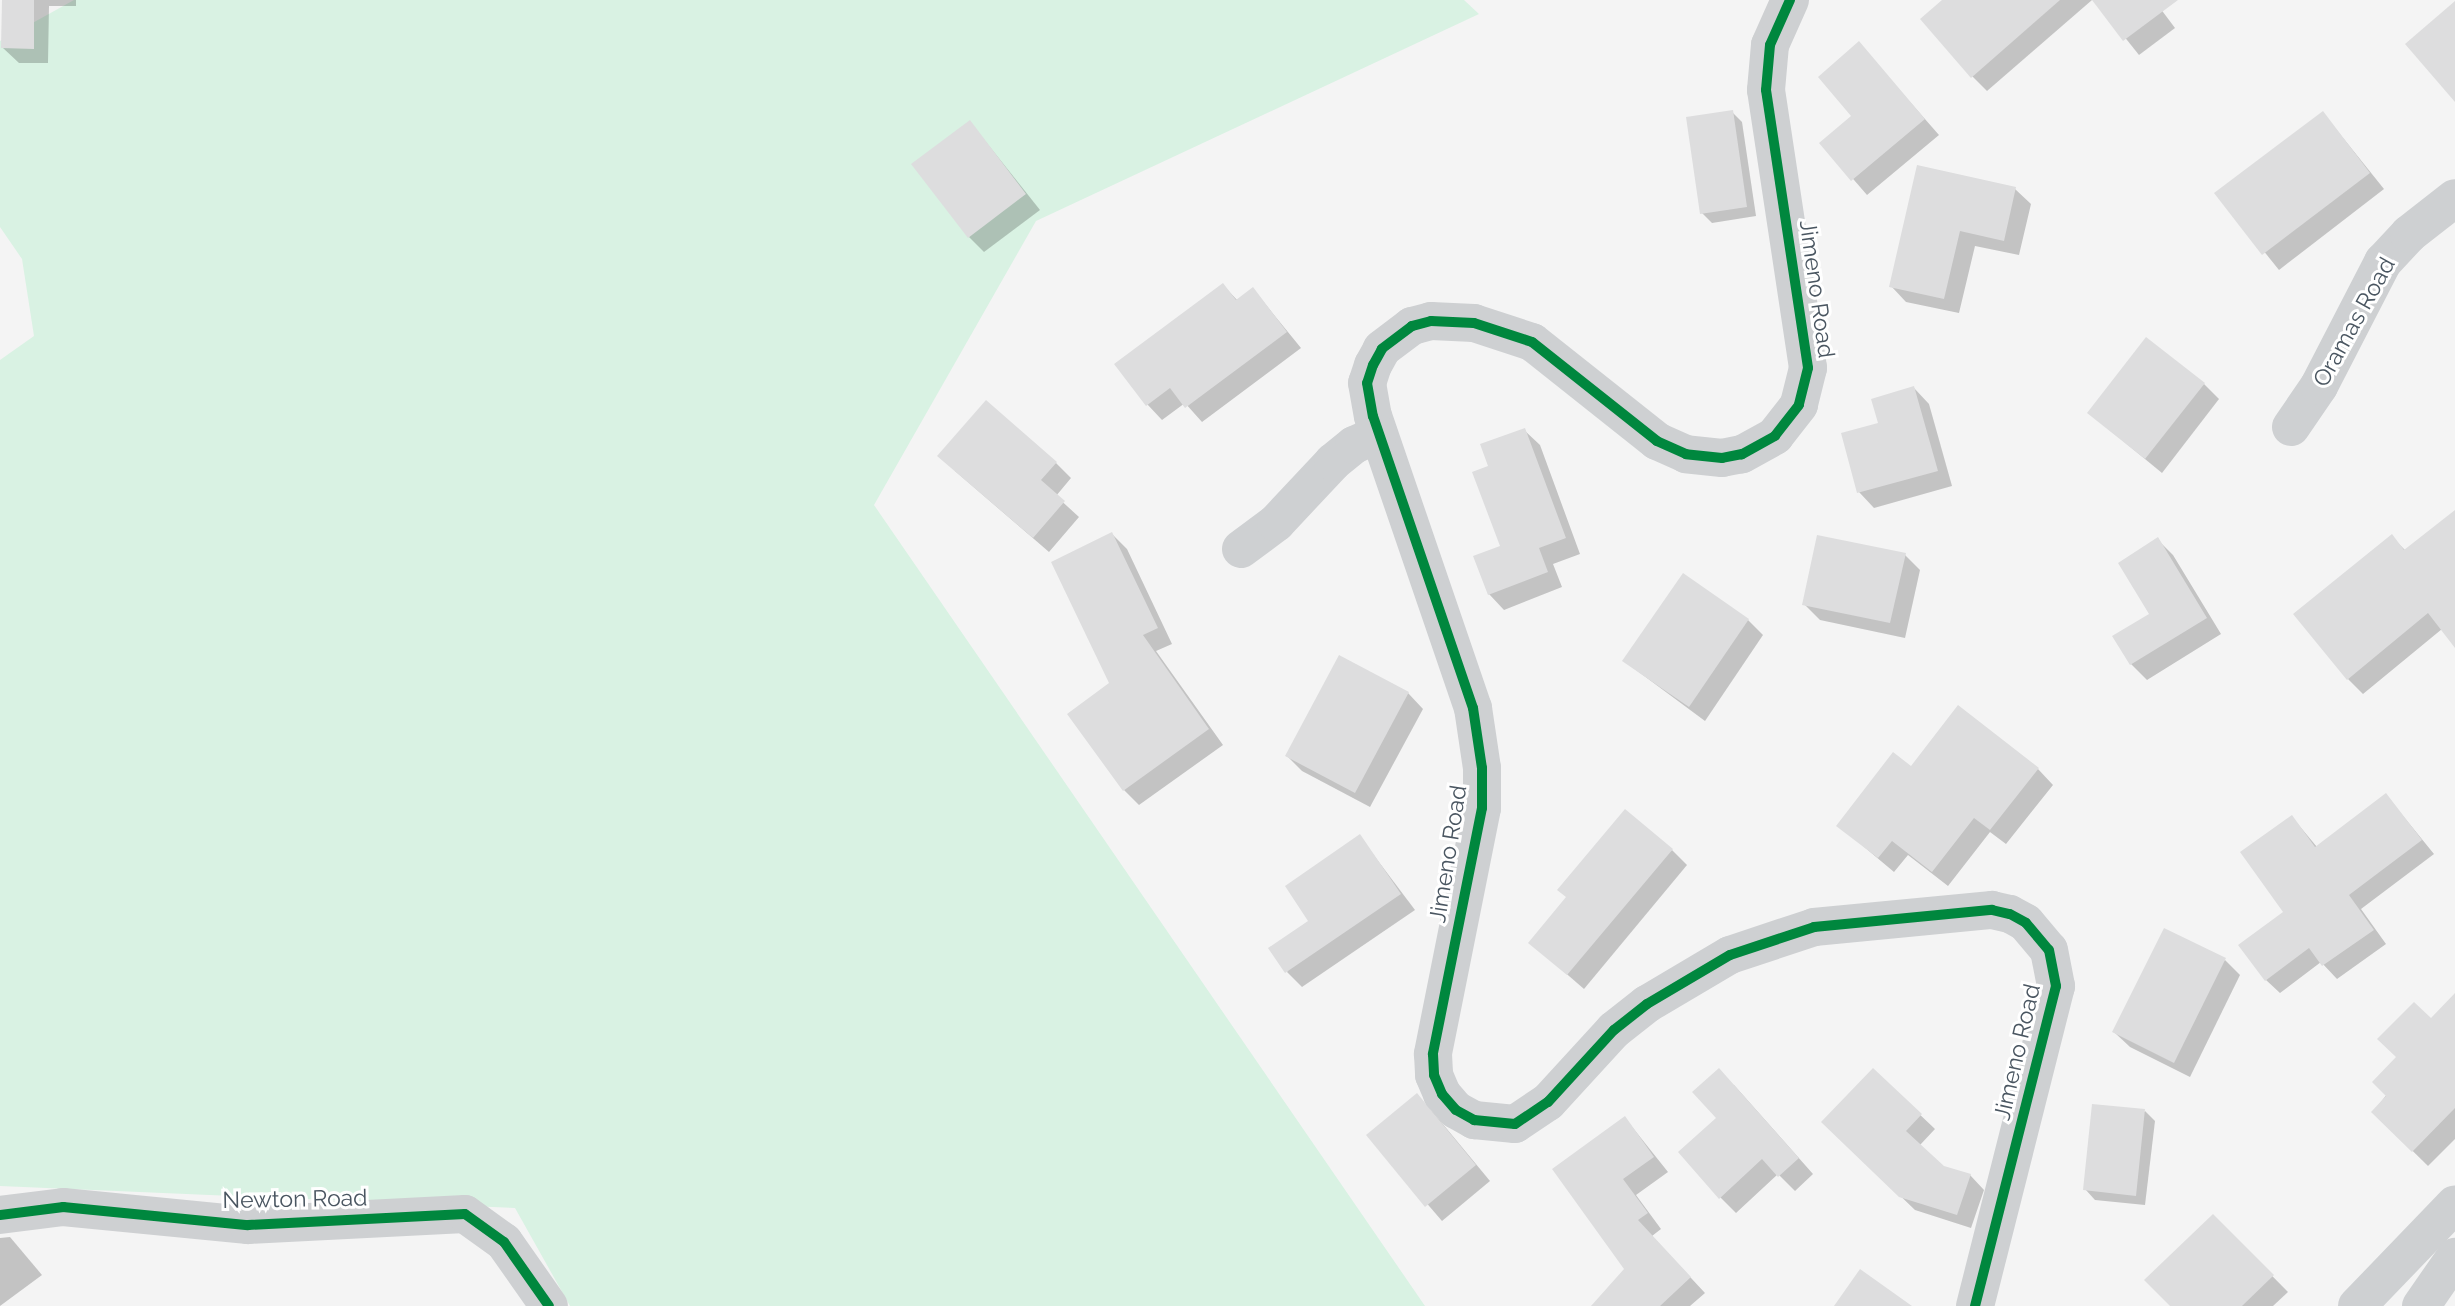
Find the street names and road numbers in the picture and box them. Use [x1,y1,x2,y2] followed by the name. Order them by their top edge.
[1794,218,1840,360] street label: Jimeno Road
[2307,253,2401,391] street label: Oramas Road
[1424,783,1472,925] street label: Jimeno Road
[1988,981,2046,1123] street label: Jimeno Road
[222,1184,368,1214] street label: Newton Road

